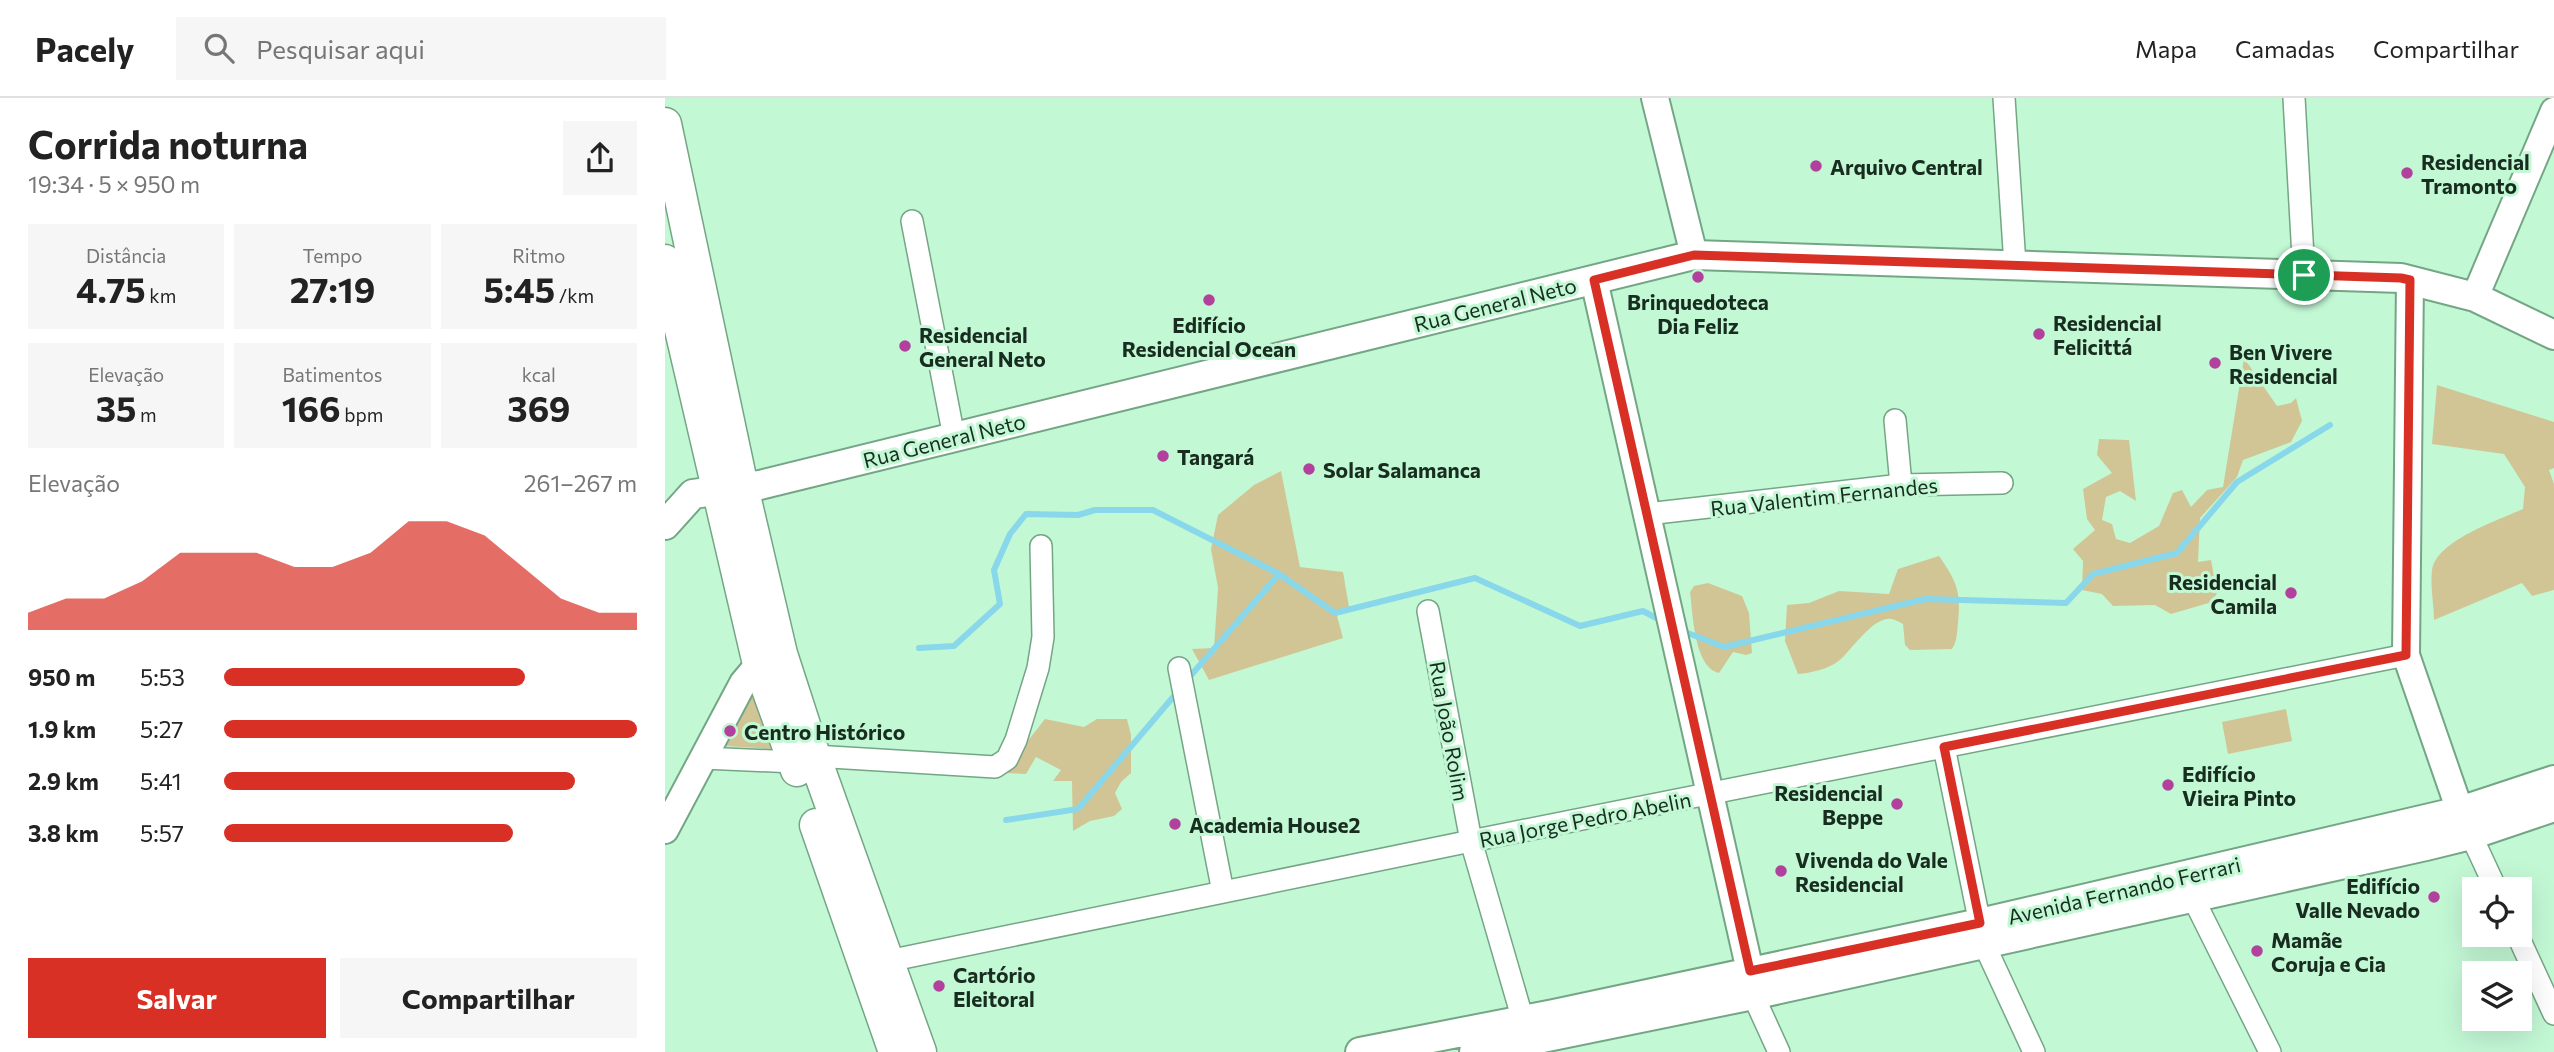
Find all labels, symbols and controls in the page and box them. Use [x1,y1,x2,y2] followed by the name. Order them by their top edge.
[176,17,666,80] search box
[35,28,134,69] text: Pacely
[200,29,238,67] icon: search
[256,33,425,64] text: Pesquisar aqui
[2135,34,2197,63] text: Mapa
[2235,34,2335,63] text: Camadas
[2373,34,2519,63] text: Compartilhar
[28,120,308,167] text: Corrida noturna
[563,121,637,195] button: share
[2421,149,2530,198] place label: Residencial Tramonto
[1830,154,1983,179] place label: Arquivo Central
[1808,158,1824,174] marker: Arquivo Central
[2399,165,2415,181] marker: Residencial Tramonto
[28,170,200,198] text: 19:34 · 5 × 950 m
[86,244,166,267] text: Distância
[303,244,362,267] text: Tempo
[512,244,565,267] text: Ritmo
[2274,245,2334,305] pin
[2285,256,2323,294] icon: arrive
[76,267,146,310] text: 4.75
[290,267,375,310] text: 27:19
[484,267,555,310] text: 5:45
[1690,269,1706,285] marker: Brinquedoteca Dia Feliz
[1411,272,1579,336] street label: Rua General Neto
[146,284,176,307] text: km
[555,284,594,307] text: /km
[1627,289,1769,338] place label: Brinquedoteca Dia Feliz
[1201,292,1217,308] marker: Edifício Residencial Ocean
[2053,310,2162,359] place label: Residencial Felicittá
[1122,312,1296,361] place label: Edifício Residencial Ocean
[919,322,1046,371] place label: Residencial General Neto
[2031,326,2047,342] marker: Residencial Felicittá
[897,338,913,354] marker: Residencial General Neto
[2229,339,2338,388] place label: Ben Vivere Residencial
[2207,355,2223,371] marker: Ben Vivere Residencial
[88,363,164,386] text: Elevação
[283,363,382,386] text: Batimentos
[522,363,556,386] text: kcal
[96,386,136,429] text: 35
[282,386,341,429] text: 166
[507,386,570,429] text: 369
[136,403,157,426] text: m
[341,403,383,426] text: bpm
[860,408,1028,472] street label: Rua General Neto
[1177,444,1254,469] place label: Tangará
[1155,448,1171,464] marker: Tangará
[1323,457,1481,482] place label: Solar Salamanca
[1301,461,1317,477] marker: Solar Salamanca
[28,469,120,497] text: Elevação
[524,469,637,497] text: 261–267 m
[1709,472,1939,520] street label: Rua Valentim Fernandes
[2168,569,2277,618] place label: Residencial Camila
[2283,585,2299,601] marker: Residencial Camila
[1425,659,1475,803] street label: Rua João Rolim
[28,663,95,691] text: 950 m
[140,663,185,691] text: 5:53
[28,715,96,743] text: 1.9 km
[140,715,183,743] text: 5:27
[744,719,905,744] place label: Centro Histórico
[722,723,738,739] marker: Centro Histórico
[2182,761,2296,810] place label: Edifício Vieira Pinto
[28,767,99,795] text: 2.9 km
[140,767,182,795] text: 5:41
[2160,777,2176,793] marker: Edifício Vieira Pinto
[1774,780,1883,829] place label: Residencial Beppe
[1477,786,1693,852] street label: Rua Jorge Pedro Abelin
[1889,796,1905,812] marker: Residencial Beppe
[1189,812,1360,837] place label: Academia House2
[1167,816,1183,832] marker: Academia House2
[28,819,99,847] text: 3.8 km
[140,819,184,847] text: 5:57
[1795,847,1948,896] place label: Vivenda do Vale Residencial
[2005,851,2243,929] street label: Avenida Fernando Ferrari
[1773,863,1789,879] marker: Vivenda do Vale Residencial
[2295,873,2420,922] place label: Edifício Valle Nevado
[2462,877,2532,1031] map controls
[2462,877,2532,947] button: locate
[2426,889,2442,905] marker: Edifício Valle Nevado
[2271,927,2386,976] place label: Mamãe Coruja e Cia
[2249,943,2265,959] marker: Mamãe Coruja e Cia
[28,958,326,1038] button: Salvar
[340,958,637,1038] button: Compartilhar
[2462,961,2532,1031] button: layers
[953,962,1035,1011] place label: Cartório Eleitoral
[931,978,947,994] marker: Cartório Eleitoral

